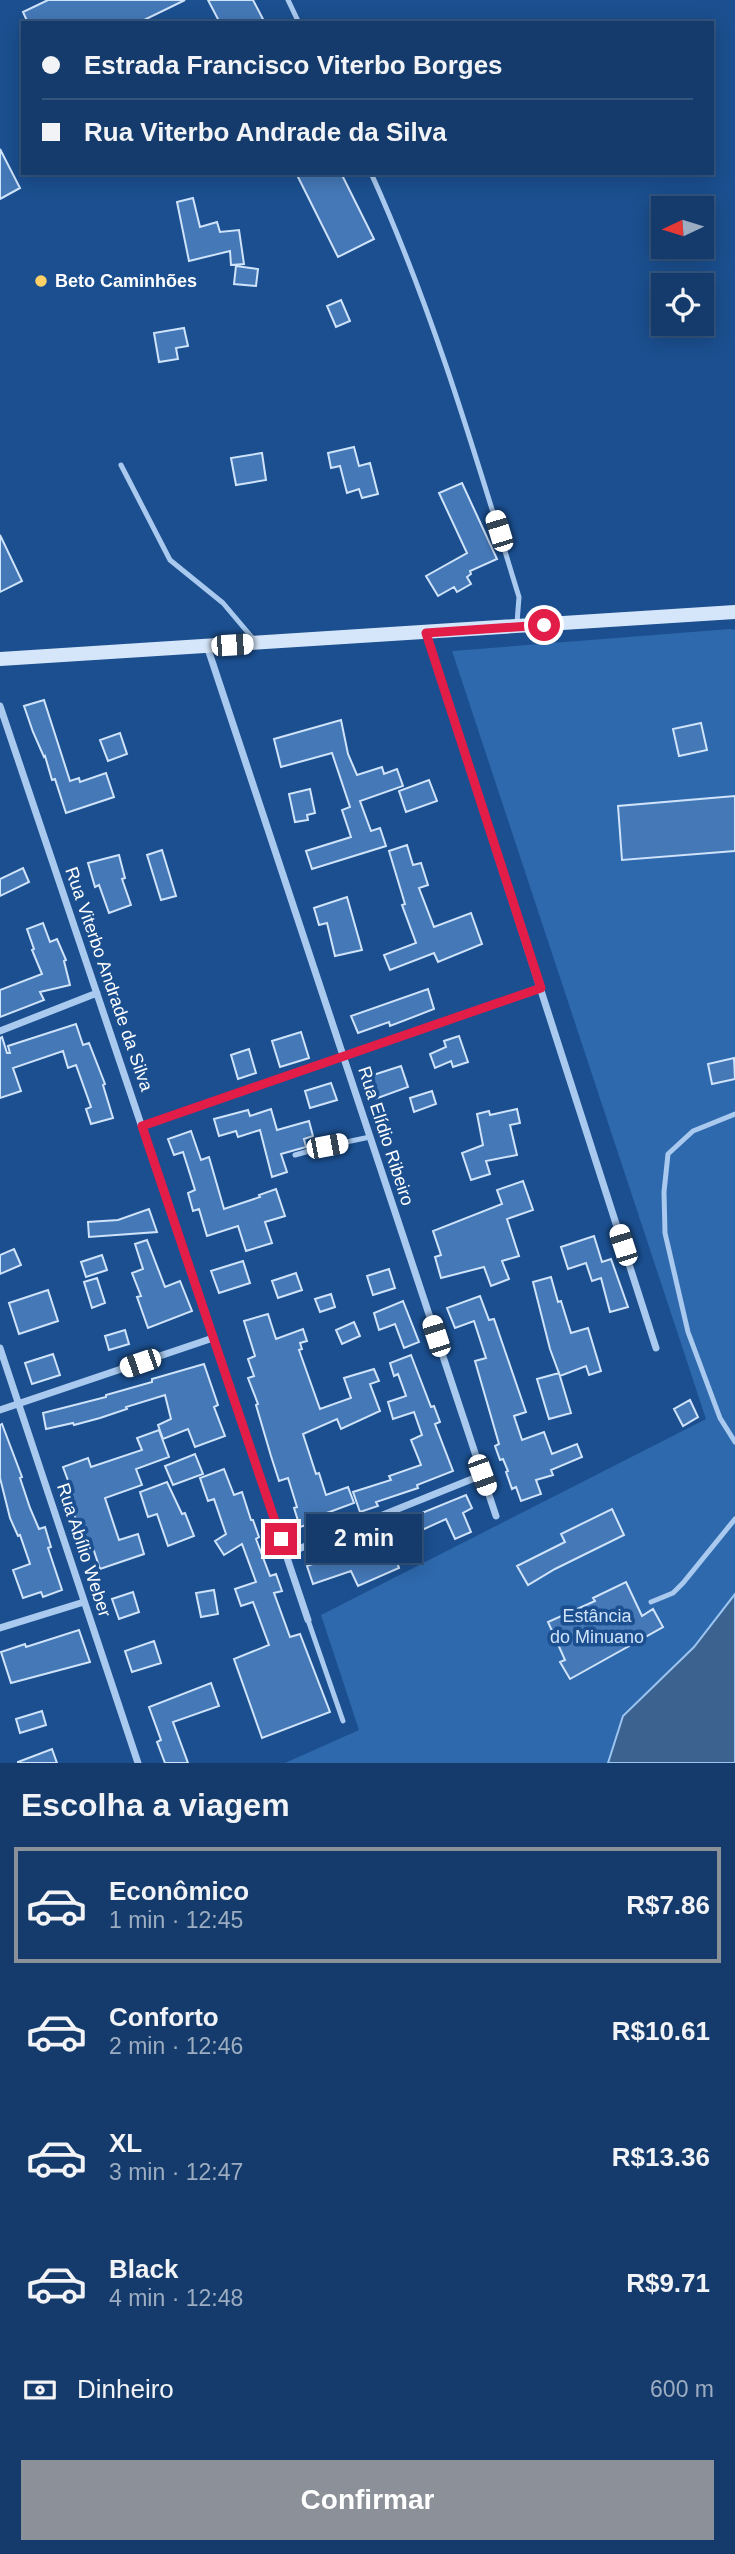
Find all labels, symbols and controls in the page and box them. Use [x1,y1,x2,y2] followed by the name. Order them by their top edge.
[84,50,503,80] text: Estrada Francisco Viterbo Borges
[84,117,447,147] text: Rua Viterbo Andrade da Silva
[651,196,714,259] north arrow
[651,196,714,336] map controls
[55,271,197,291] place label: Beto Caminhões
[33,273,49,289] marker: Beto Caminhões
[651,273,714,336] button: locate
[483,508,516,554] car
[528,609,560,641] route start
[211,633,254,657] car
[61,864,157,1095] street label: Rua Viterbo Andrade da Silva
[354,1064,418,1208] street label: Rua Elídio Ribeiro
[305,1132,350,1160] car
[607,1222,640,1268] car
[420,1313,453,1359] car
[117,1346,164,1380] car
[465,1452,500,1498] car
[53,1480,115,1620] street label: Rua Abílio Weber
[306,1514,421,1564] callout: 2 min
[265,1523,297,1555] route end
[334,1525,394,1551] text: 2 min
[550,1606,644,1647] park label: Estância do Minuano
[21,1787,290,1823] text: Escolha a viagem
[25,1874,88,1937] icon: car
[109,1876,249,1906] text: Econômico
[626,1890,710,1920] text: R$7.86
[109,1907,243,1933] text: 1 min · 12:45
[25,2000,88,2063] icon: car
[109,2002,219,2032] text: Conforto
[612,2016,710,2046] text: R$10.61
[109,2033,243,2059] text: 2 min · 12:46
[25,2126,88,2189] icon: car
[109,2128,142,2158] text: XL
[612,2142,710,2172] text: R$13.36
[109,2159,243,2185] text: 3 min · 12:47
[25,2252,88,2315] icon: car
[109,2254,178,2284] text: Black
[626,2268,710,2298] text: R$9.71
[109,2285,243,2311] text: 4 min · 12:48
[21,2371,59,2409] icon: cash
[77,2374,174,2404] text: Dinheiro
[650,2376,714,2402] text: 600 m
[21,2460,714,2540] button: Confirmar

